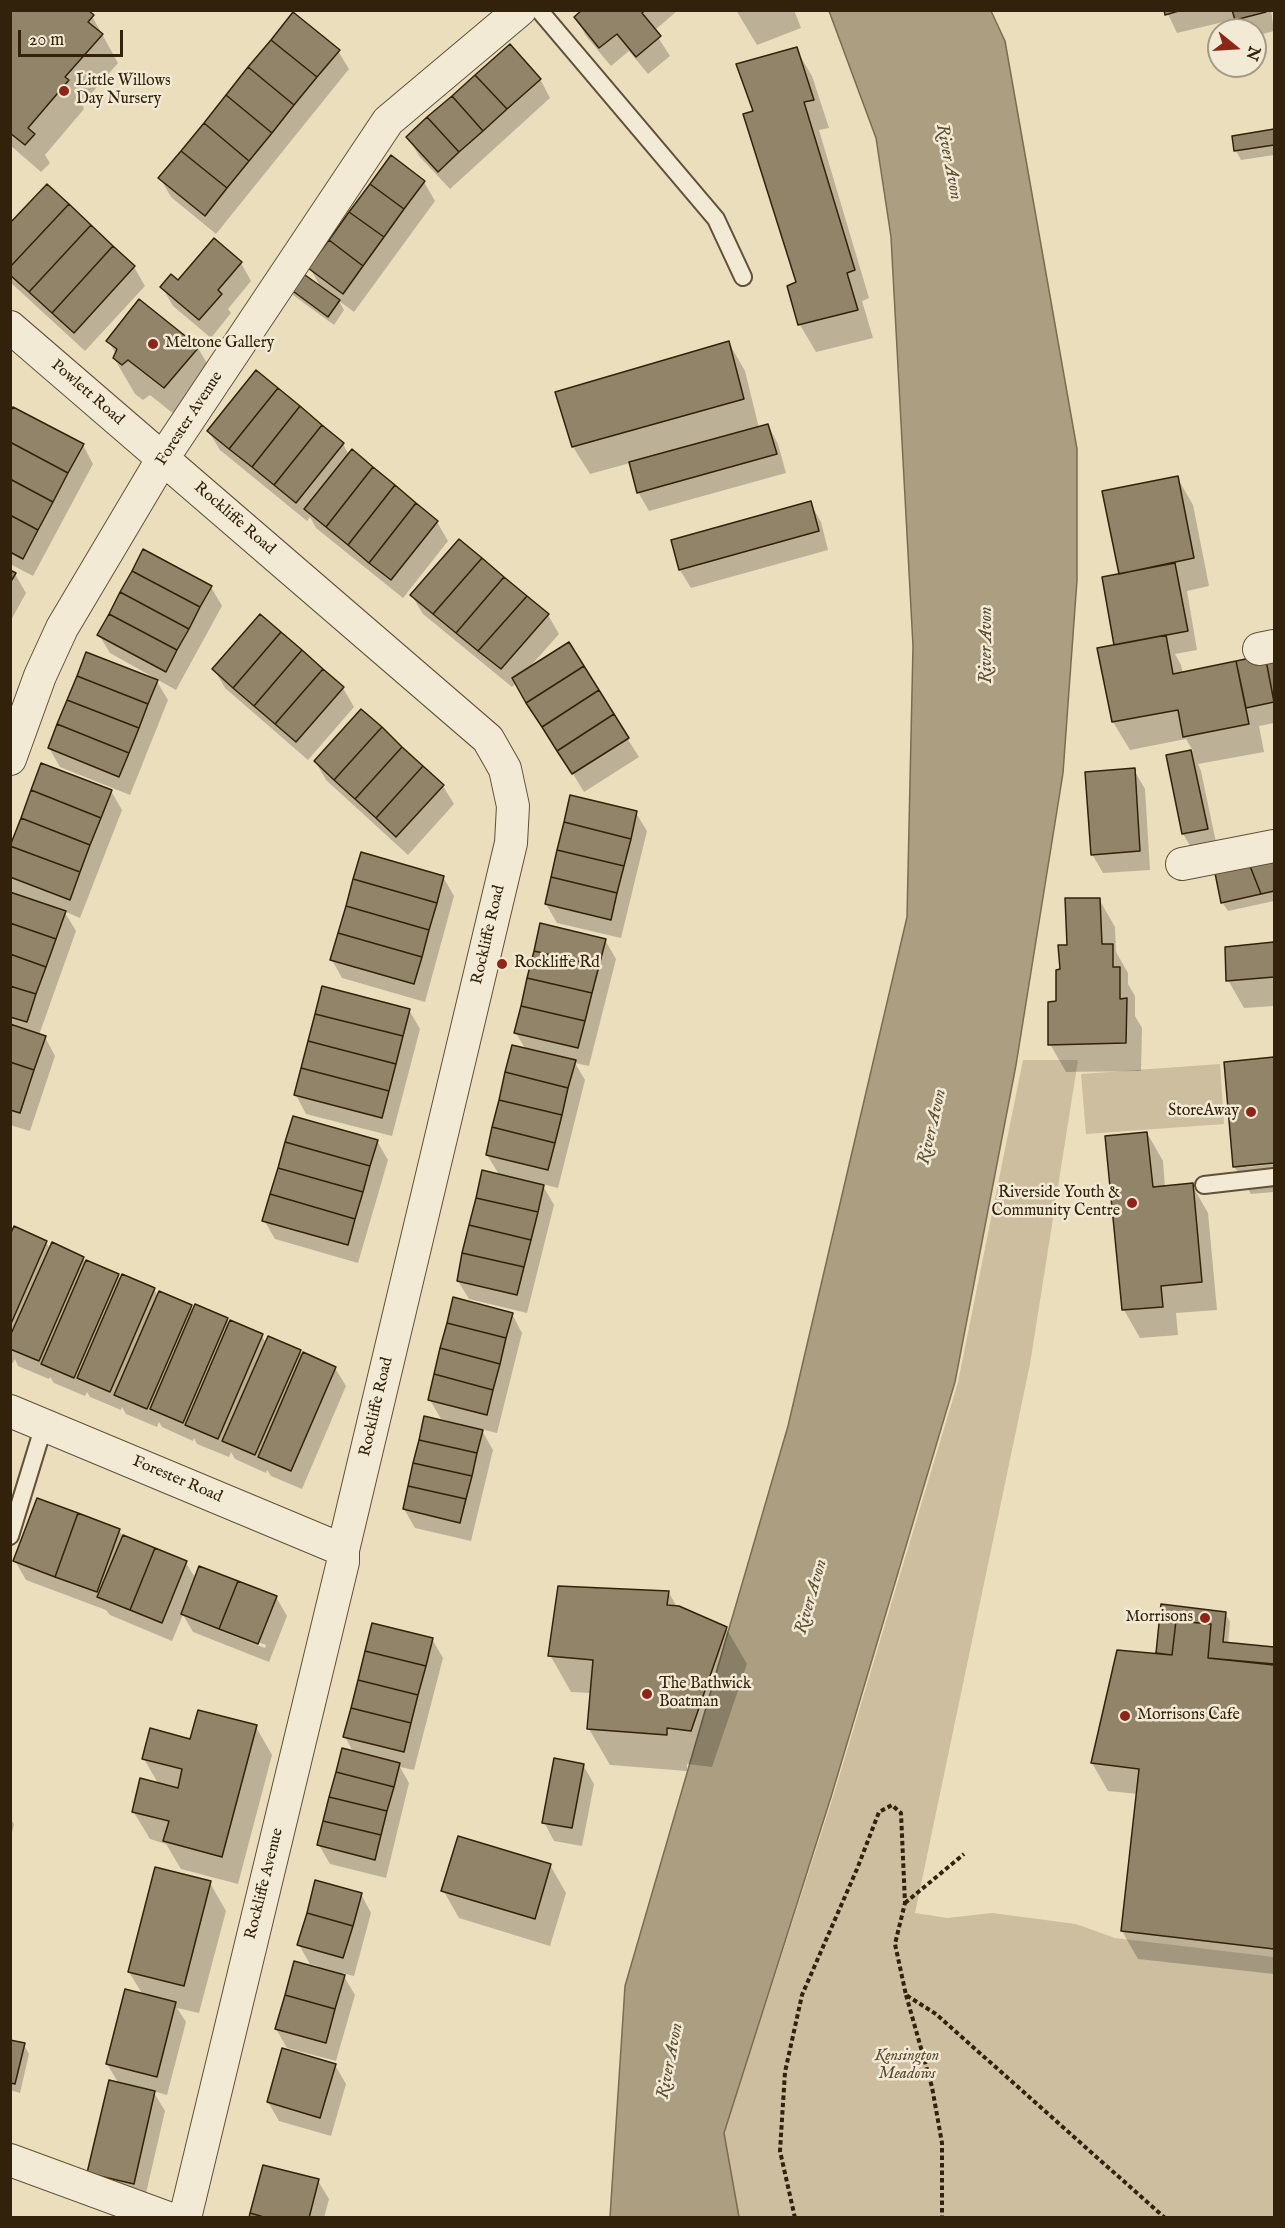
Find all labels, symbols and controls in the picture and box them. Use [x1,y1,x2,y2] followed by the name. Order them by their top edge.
[21,18,126,56] scale bar
[1207,18,1267,78] north arrow
[29,29,64,52] text: 20 m
[1241,43,1264,63] text: N
[76,72,171,110] place label: Little Willows Day Nursery
[57,84,71,98] marker: Little Willows Day Nursery
[930,122,966,202] water label: River Avon
[165,334,274,354] place label: Meltone Gallery
[146,337,160,351] marker: Meltone Gallery
[47,356,127,430] street label: Powlett Road
[152,368,228,470] street label: Forester Avenue
[189,479,279,559] street label: Rockliffe Road
[976,606,998,684] water label: River Avon
[468,883,510,987] street label: Rockliffe Road
[514,954,600,974] place label: Rockliffe Rd
[495,957,509,971] marker: Rockliffe Rd
[914,1087,952,1167] water label: River Avon
[1168,1102,1239,1122] place label: StoreAway
[1244,1105,1258,1119] marker: StoreAway
[991,1184,1120,1222] place label: Riverside Youth & Community Centre
[1125,1196,1139,1210] marker: Riverside Youth & Community Centre
[356,1355,398,1459] street label: Rockliffe Road
[129,1452,225,1508] street label: Forester Road
[791,1557,833,1637] water label: River Avon
[1125,1608,1193,1628] place label: Morrisons
[1198,1611,1212,1625] marker: Morrisons
[659,1675,751,1713] place label: The Bathwick Boatman
[640,1687,654,1701] marker: The Bathwick Boatman
[1137,1706,1240,1726] place label: Morrisons Cafe
[1118,1709,1132,1723] marker: Morrisons Cafe
[242,1826,288,1942] street label: Rockliffe Avenue
[653,2021,689,2101] water label: River Avon
[875,2047,939,2085] park label: Kensington Meadows

